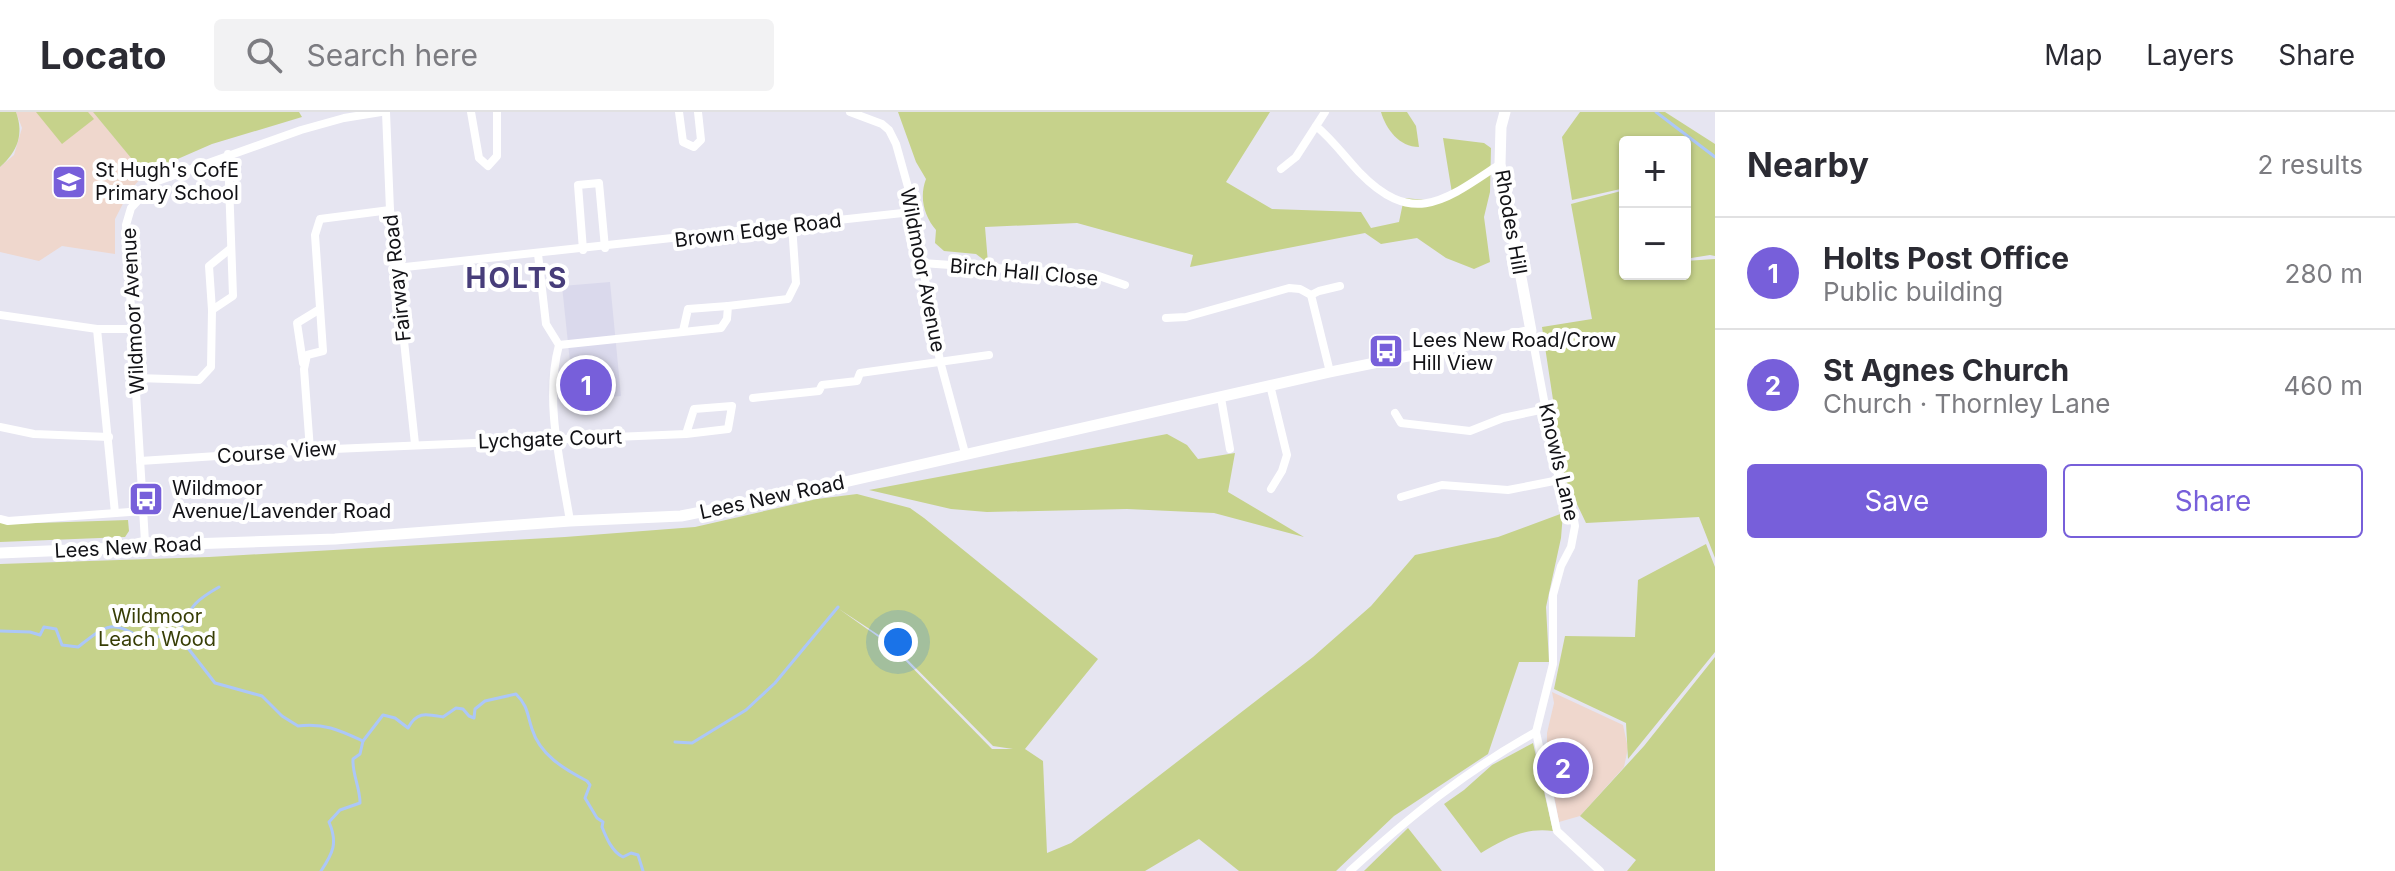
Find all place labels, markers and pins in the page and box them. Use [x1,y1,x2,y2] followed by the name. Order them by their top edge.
[95,158,239,205] place label: St Hugh's CofE Primary School
[50,163,88,201] school or university icon: St Hugh's CofE Primary School
[1412,328,1616,375] place label: Lees New Road/Crow Hill View
[1367,332,1405,370] bus stop icon: Lees New Road/Crow Hill View
[560,355,612,415] pin: 1
[172,476,391,523] place label: Wildmoor Avenue/Lavender Road
[127,480,165,518] bus stop icon: Wildmoor Avenue/Lavender Road
[1537,738,1589,798] pin: 2

